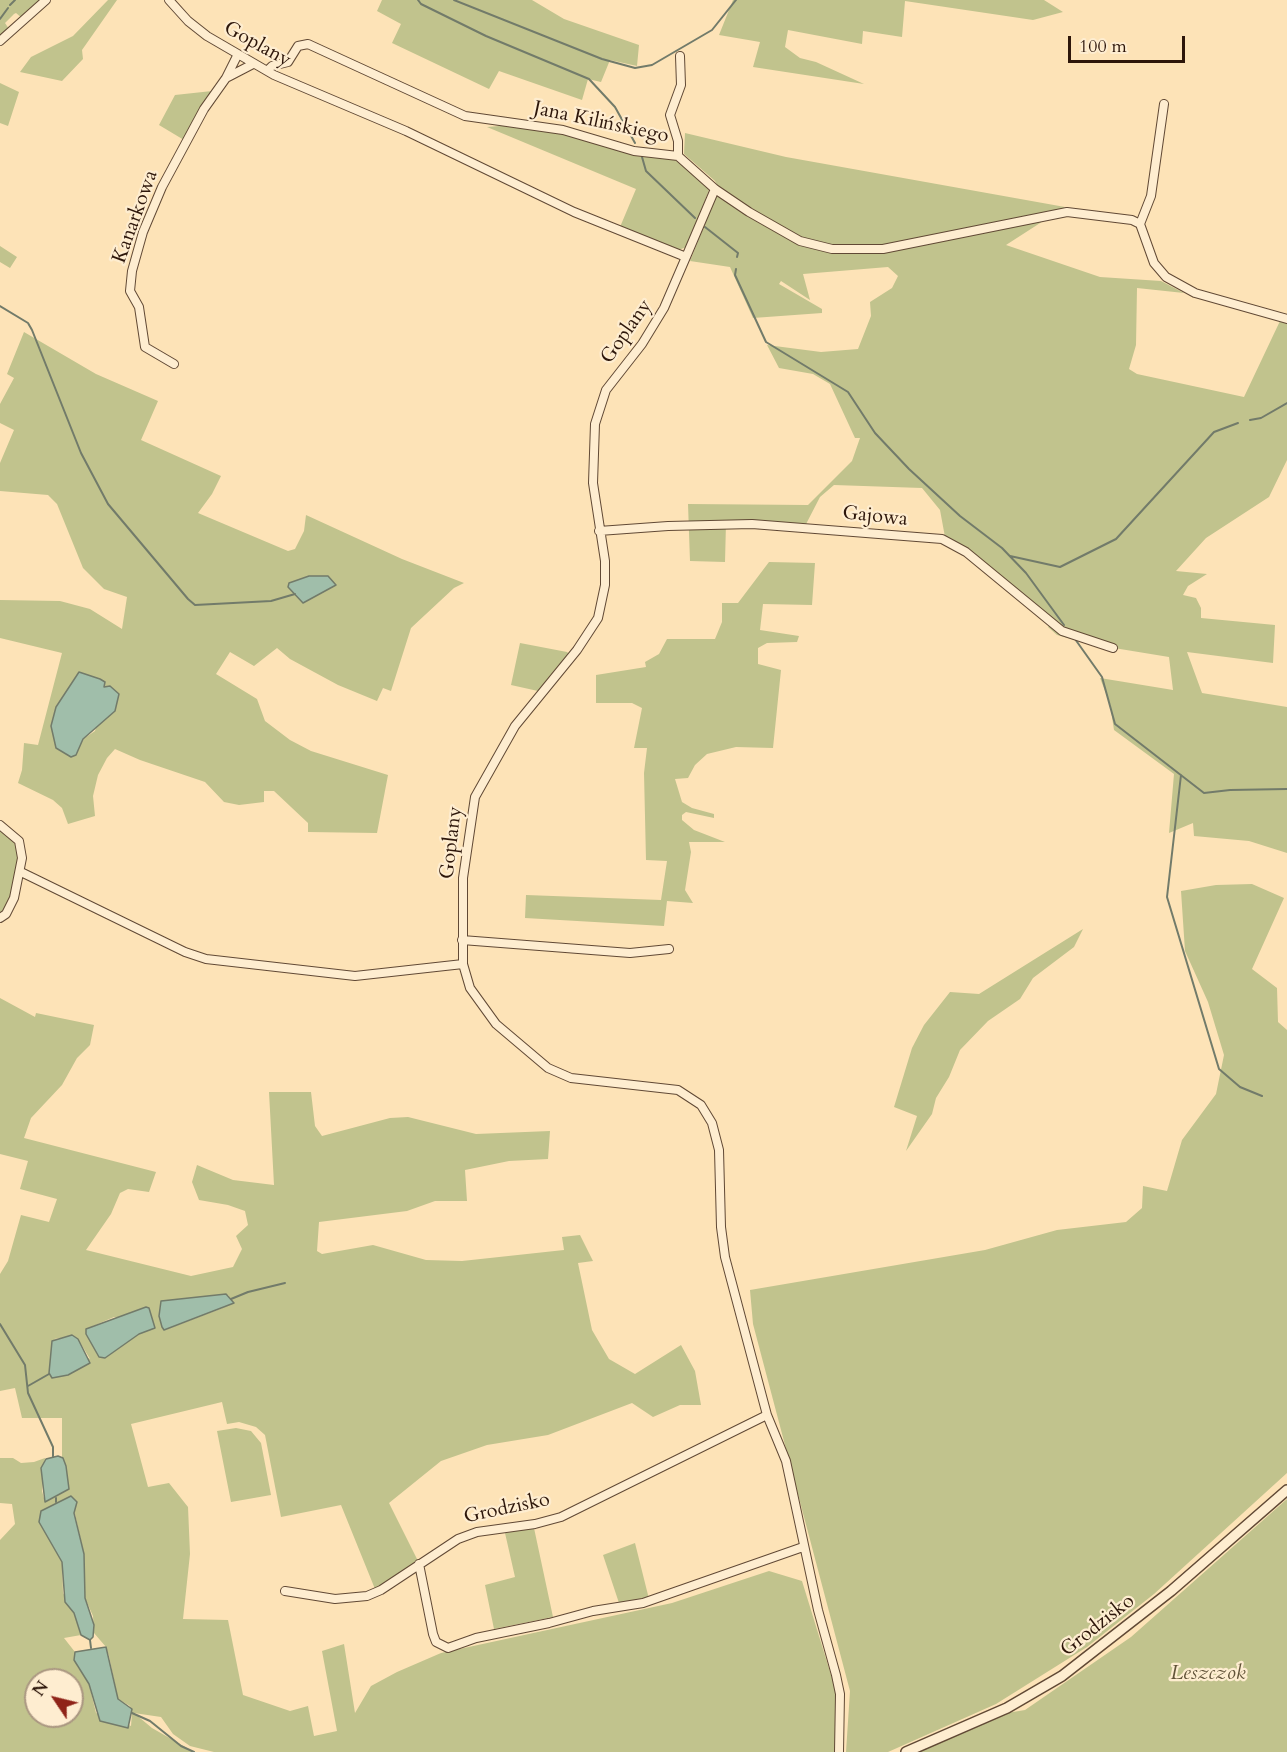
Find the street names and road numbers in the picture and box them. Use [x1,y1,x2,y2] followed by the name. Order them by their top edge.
[219,17,295,73] street label: Goplany
[531,97,671,149] street label: Jana Kilińskiego
[108,167,164,267] street label: Kanarkowa
[596,295,658,369] street label: Goplany
[841,502,909,532] street label: Gajowa
[436,805,468,881] street label: Goplany
[462,1488,552,1530] street label: Grodzisko
[1056,1590,1140,1662] street label: Grodzisko

